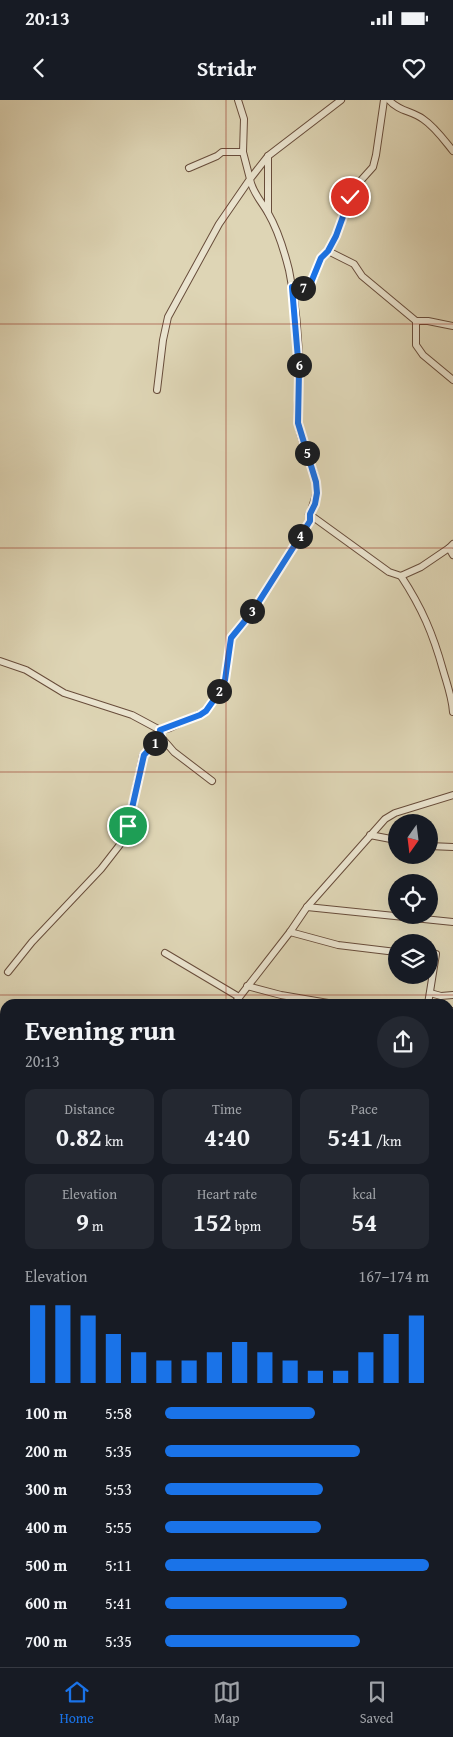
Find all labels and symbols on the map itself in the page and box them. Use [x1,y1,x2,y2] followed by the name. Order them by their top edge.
[329,176,371,218] pin
[290,276,316,300] pin: 7
[286,352,312,378] pin: 6
[294,440,320,466] pin: 5
[288,524,312,548] pin: 4
[240,598,264,624] pin: 3
[206,678,232,704] pin: 2
[142,730,168,756] pin: 1
[107,805,149,847] pin
[388,814,438,864] north arrow

